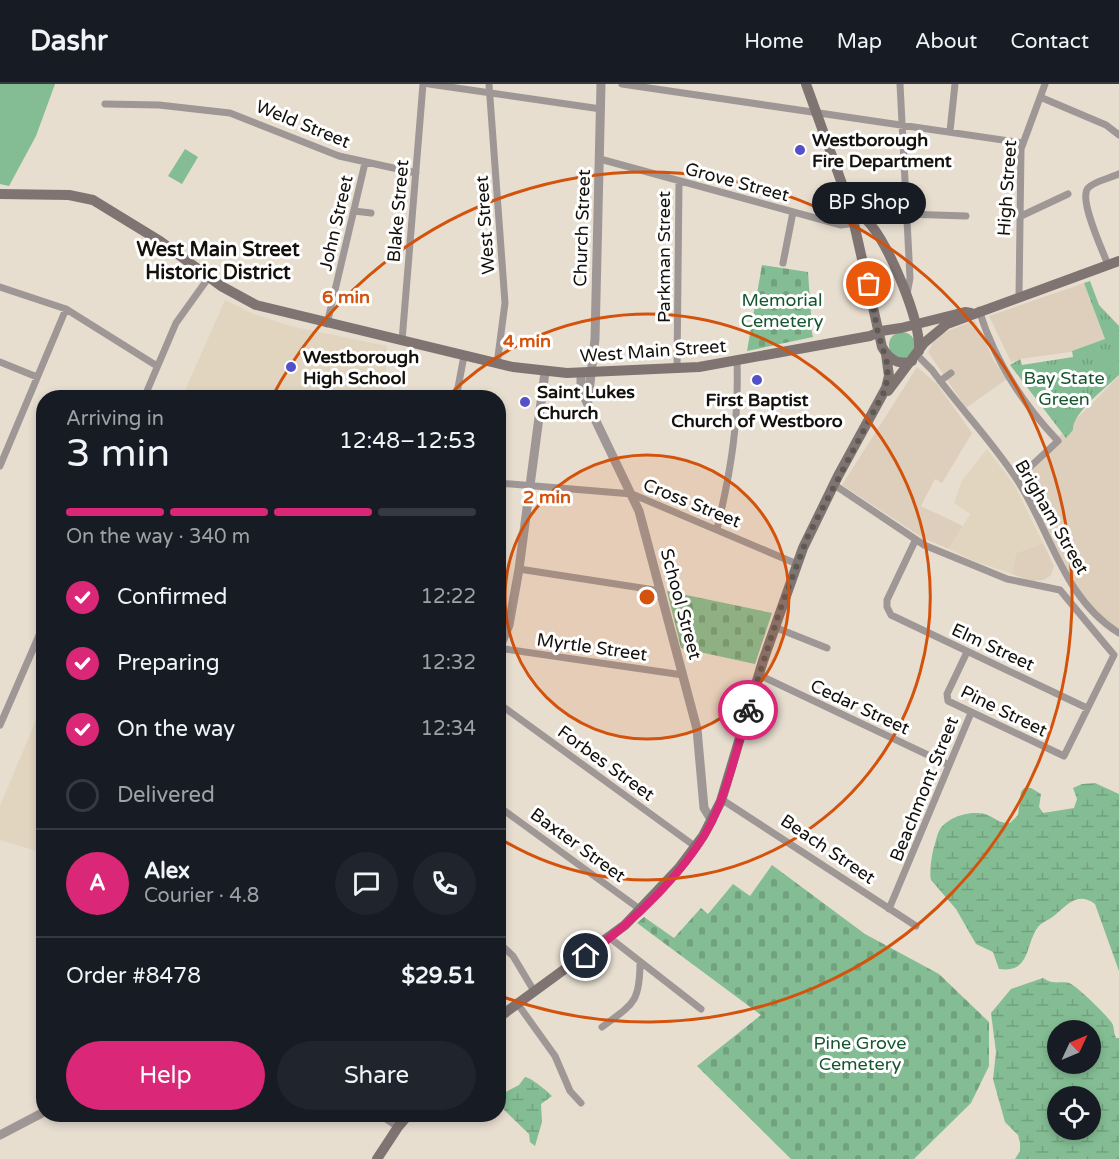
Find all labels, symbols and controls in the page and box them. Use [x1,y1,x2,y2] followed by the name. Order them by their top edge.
[30,24,108,58] text: Dashr
[744,29,804,54] text: Home
[837,29,882,54] text: Map
[915,29,977,54] text: About
[1010,29,1089,54] text: Contact
[253,95,353,153] street label: Weld Street
[812,129,952,172] place label: Westborough Fire Department
[993,139,1021,237] street label: High Street
[793,143,807,157] marker: Westborough Fire Department
[683,158,792,206] street label: Grove Street
[383,159,413,263] street label: Blake Street
[569,169,595,287] street label: Church Street
[314,173,358,273] street label: John Street
[471,175,499,275] street label: West Street
[812,182,926,224] callout: BP Shop
[653,191,675,323] street label: Parkman Street
[828,191,910,215] text: BP Shop
[136,238,300,285] district label: West Main Street Historic District
[843,258,894,309] pin
[852,267,885,300] icon: bag
[322,286,370,308] text: 6 min
[741,289,824,332] park label: Memorial Cemetery
[503,330,551,352] text: 4 min
[579,335,727,367] street label: West Main Street
[303,346,419,389] place label: Westborough High School
[284,360,298,374] marker: Westborough High School
[1023,367,1105,410] park label: Bay State Green
[750,373,764,387] marker: First Baptist Church of Westboro
[537,381,635,424] place label: Saint Lukes Church
[671,389,843,432] place label: First Baptist Church of Westboro
[518,395,532,409] marker: Saint Lukes Church
[66,407,164,431] text: Arriving in
[339,428,476,454] text: 12:48–12:53
[66,430,170,477] text: 3 min
[1010,456,1094,578] street label: Brigham Street
[640,473,744,533] street label: Cross Street
[523,486,571,508] text: 2 min
[66,525,250,549] text: On the way · 340 m
[656,546,706,662] street label: School Street
[66,581,99,614] icon: check
[117,584,227,610] text: Confirmed
[421,585,476,609] text: 12:22
[637,587,657,607] centre of rings
[948,618,1038,676] street label: Elm Street
[535,628,649,666] street label: Myrtle Street
[66,647,99,680] icon: check
[117,650,220,676] text: Preparing
[421,651,476,675] text: 12:32
[807,674,913,740] street label: Cedar Street
[718,680,778,740] courier
[957,681,1051,741] street label: Pine Street
[732,694,765,727] icon: bike
[66,713,99,746] icon: check
[885,713,963,865] street label: Beachmont Street
[117,716,235,742] text: On the way
[421,717,476,741] text: 12:34
[553,720,659,806] street label: Forbes Street
[117,782,215,808] text: Delivered
[526,803,630,887] street label: Baxter Street
[777,809,880,889] street label: Beach Street
[335,852,398,915] button: chat
[413,852,476,915] button: phone
[144,858,190,884] text: Alex
[89,870,106,896] text: A
[144,884,259,908] text: Courier · 4.8
[560,930,611,981] pin
[569,939,602,972] icon: home
[66,963,201,989] text: Order #8478
[401,963,476,989] text: $29.51
[1047,1020,1101,1074] north arrow
[1047,1020,1101,1140] map controls
[814,1032,906,1075] park label: Pine Grove Cemetery
[66,1041,265,1110] button: Help
[277,1041,476,1110] button: Share
[1047,1086,1101,1140] button: locate

